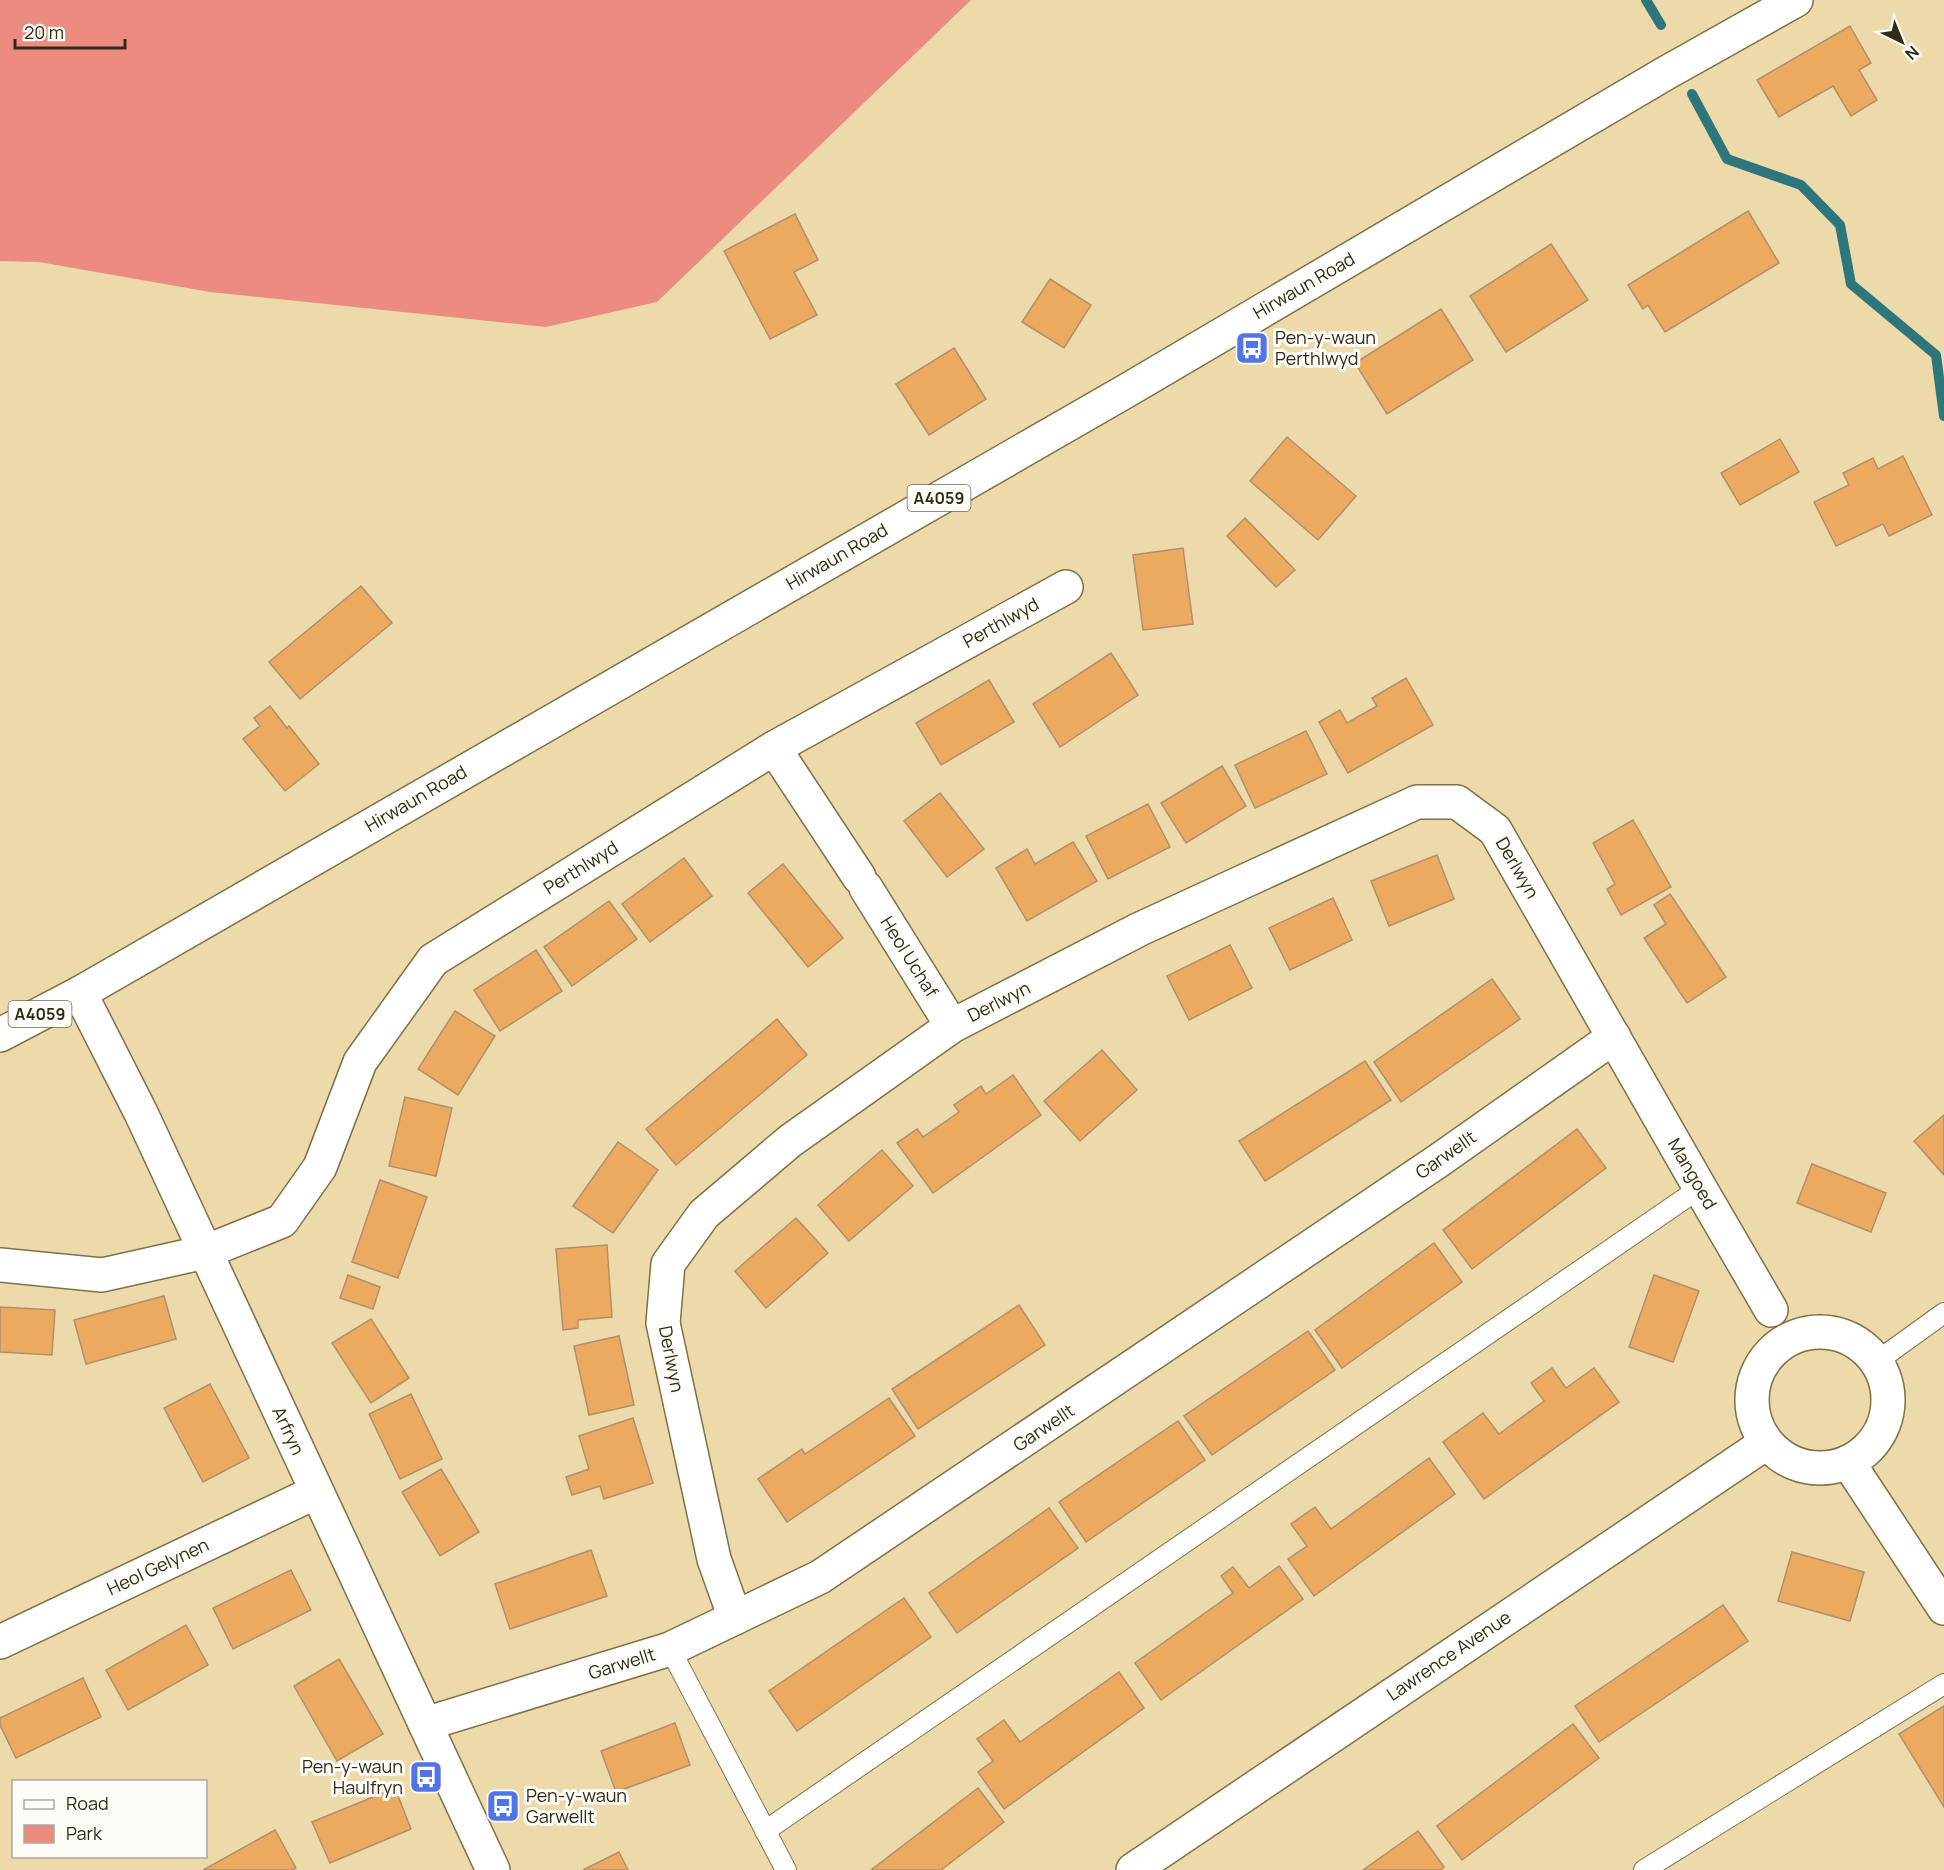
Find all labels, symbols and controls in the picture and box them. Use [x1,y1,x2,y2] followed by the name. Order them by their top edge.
[15,12,124,50] scale bar
[1872,12,1932,72] north arrow
[24,20,64,44] text: 20 m
[1901,41,1924,65] text: N
[1248,246,1359,324] street label: Hirwaun Road
[1275,325,1376,370] place label: Pen-y-waun Perthlwyd
[1234,330,1270,366] bus stop icon: Pen-y-waun Perthlwyd
[908,485,970,511] road number: A4059
[781,517,892,595] street label: Hirwaun Road
[958,591,1043,653] street label: Perthlwyd
[360,759,471,837] street label: Hirwaun Road
[1491,832,1545,903] street label: Derlwyn
[539,835,622,899] street label: Perthlwyd
[876,912,944,1002] street label: Heol Uchaf
[963,975,1034,1027] street label: Derlwyn
[9,1001,72,1027] road number: A4059
[1410,1125,1480,1184] street label: Garwellt
[1663,1134,1723,1213] street label: Mangoed
[654,1324,690,1394] street label: Derlwyn
[1008,1398,1079,1456] street label: Garwellt
[267,1402,311,1459] street label: Arfryn
[103,1532,212,1600] street label: Heol Gelynen
[1382,1605,1515,1706] street label: Lawrence Avenue
[585,1642,658,1685] street label: Garwellt
[302,1754,403,1799] place label: Pen-y-waun Haulfryn
[408,1759,444,1795] bus stop icon: Pen-y-waun Haulfryn
[12,1780,207,1858] legend
[526,1783,627,1828] place label: Pen-y-waun Garwellt
[485,1788,521,1824] bus stop icon: Pen-y-waun Garwellt
[66,1791,109,1815] text: Road
[66,1821,103,1845] text: Park

